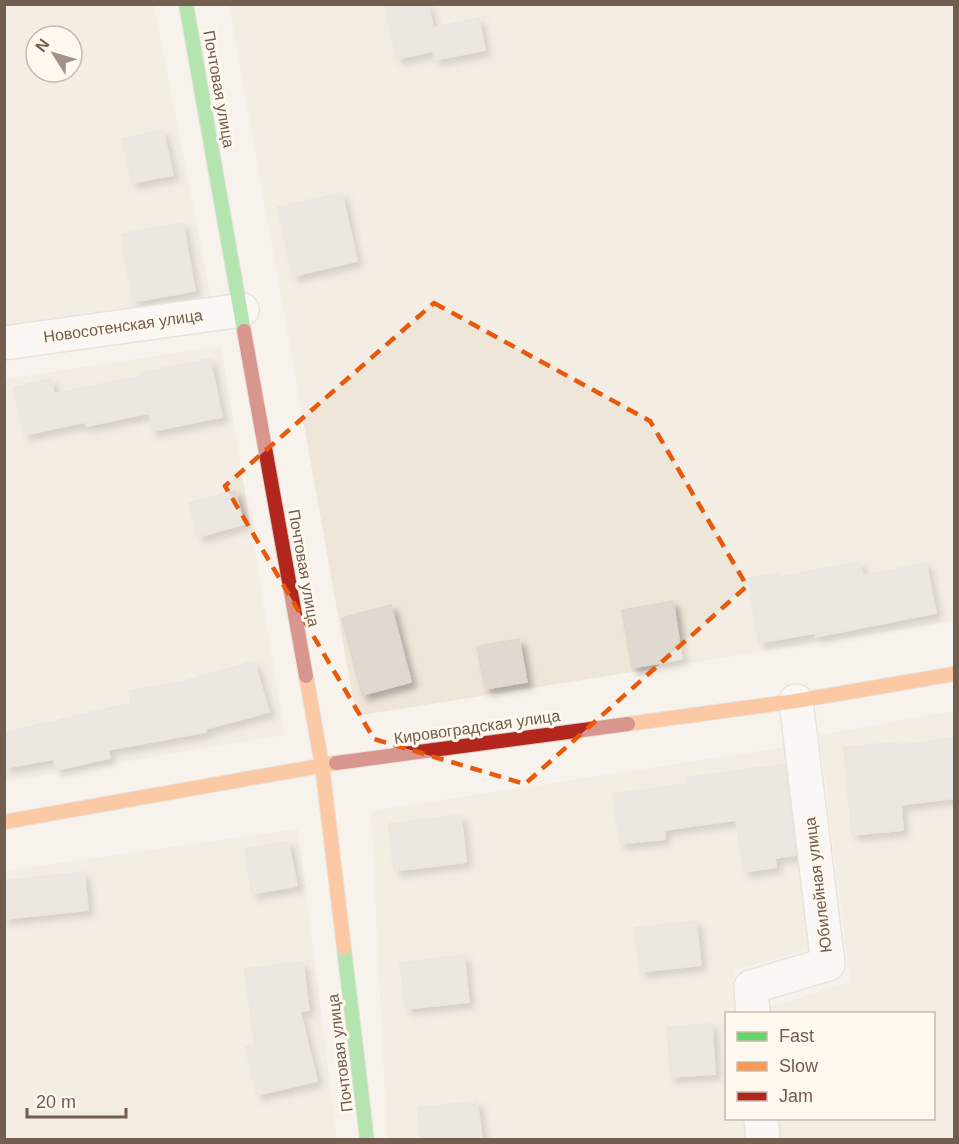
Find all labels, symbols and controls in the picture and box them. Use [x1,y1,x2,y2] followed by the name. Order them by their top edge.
[24,24,84,84] north arrow
[200,29,238,149] street label: Почтовая улица
[32,36,53,55] text: N
[42,306,204,346] street label: Новосотенская улица
[285,508,323,628] street label: Почтовая улица
[393,707,561,747] street label: Кировоградская улица
[801,816,835,954] street label: Юбилейная улица
[324,993,356,1113] street label: Почтовая улица
[725,1012,935,1120] legend
[779,1026,814,1046] text: Fast
[779,1056,819,1076] text: Slow
[27,1081,126,1119] scale bar
[779,1086,813,1106] text: Jam
[36,1092,76,1112] text: 20 m

